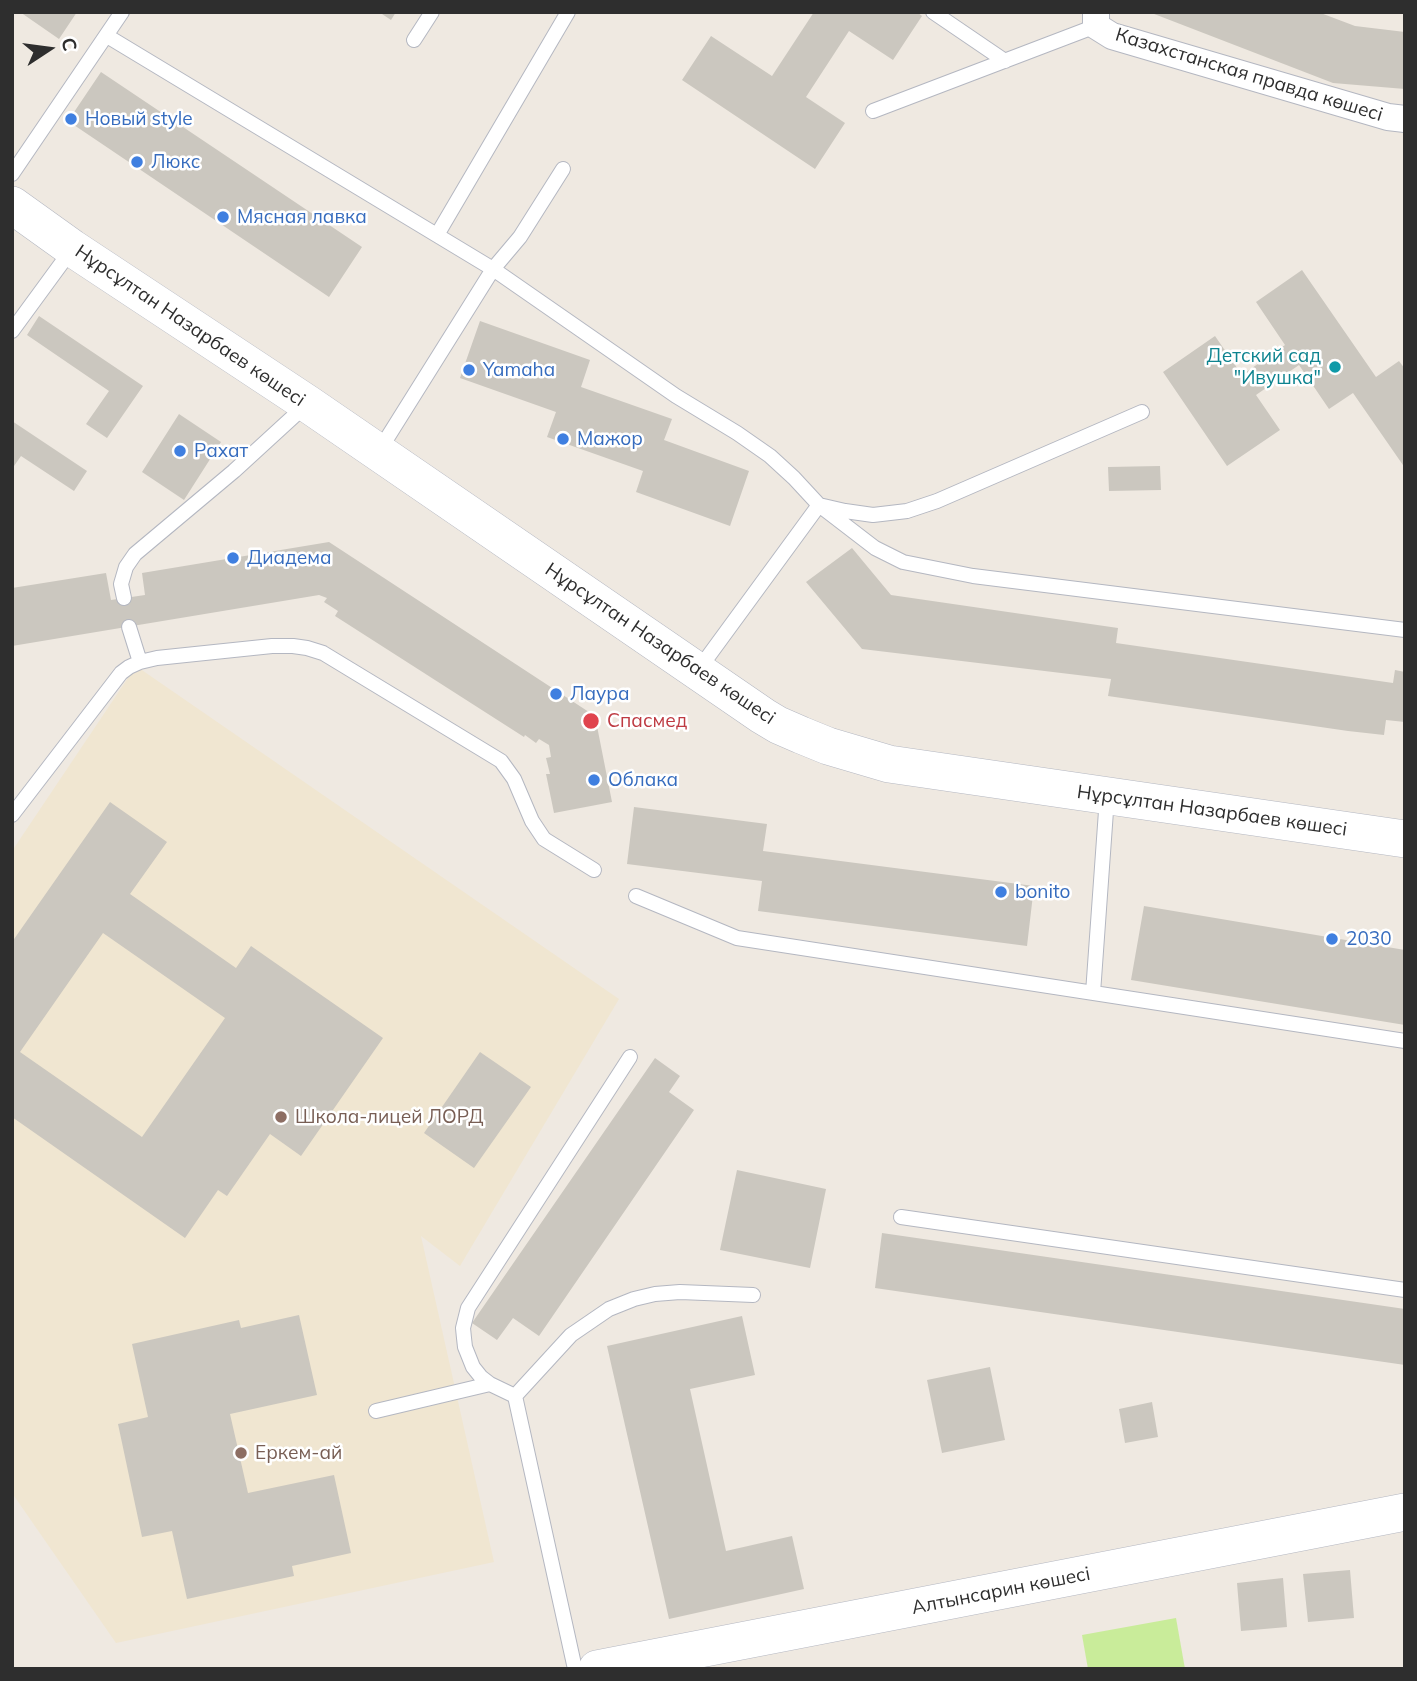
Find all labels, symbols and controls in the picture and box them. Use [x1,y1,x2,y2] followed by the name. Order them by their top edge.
[14,14,84,84] north arrow
[1113,23,1385,127] street label: Казахстанская правда көшесі
[56,35,83,53] text: С
[85,108,193,130] place label: Новый style
[63,111,79,127] marker: Новый style
[151,151,200,173] place label: Люкс
[129,154,145,170] marker: Люкс
[237,206,367,228] place label: Мясная лавка
[215,209,231,225] marker: Мясная лавка
[71,240,309,412] street label: Нұрсұлтан Назарбаев көшесі
[1207,345,1321,389] place label: Детский сад "Ивушка"
[483,359,555,381] place label: Yamaha
[1327,359,1343,375] marker: Детский сад "Ивушка"
[461,362,477,378] marker: Yamaha
[577,428,643,450] place label: Мажор
[555,431,571,447] marker: Мажор
[194,440,248,462] place label: Рахат
[172,443,188,459] marker: Рахат
[247,547,332,569] place label: Диадема
[225,550,241,566] marker: Диадема
[541,558,779,730] street label: Нұрсұлтан Назарбаев көшесі
[570,683,630,705] place label: Лаура
[548,686,564,702] marker: Лаура
[607,710,687,732] place label: Спасмед
[581,711,601,731] marker: Спасмед
[608,769,678,791] place label: Облака
[586,772,602,788] marker: Облака
[1075,781,1349,841] street label: Нұрсұлтан Назарбаев көшесі
[1015,881,1070,903] place label: bonito
[993,884,1009,900] marker: bonito
[1346,928,1392,950] place label: 2030
[1324,931,1340,947] marker: 2030
[295,1106,483,1128] place label: Школа-лицей ЛОРД
[273,1109,289,1125] marker: Школа-лицей ЛОРД
[255,1442,342,1464] place label: Еркем-ай
[233,1445,249,1461] marker: Еркем-ай
[910,1563,1092,1619] street label: Алтынсарин көшесі

